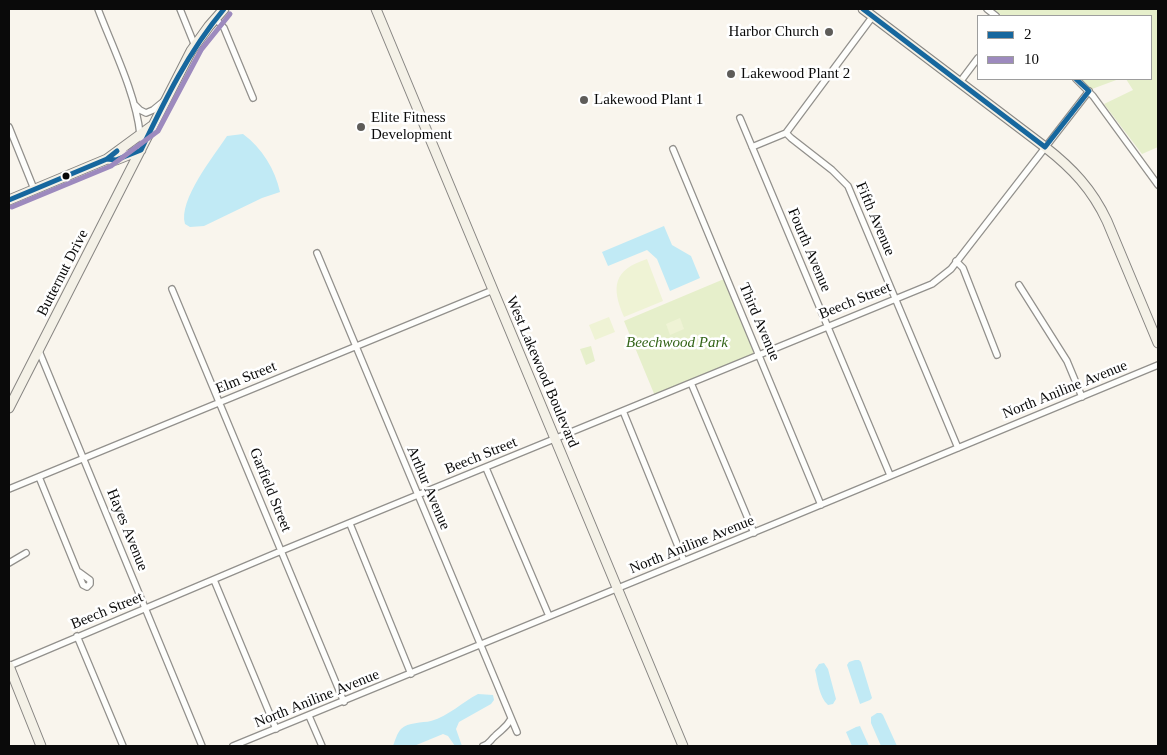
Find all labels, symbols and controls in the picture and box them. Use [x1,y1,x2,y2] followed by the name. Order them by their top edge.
[977,15,1152,80] legend
[729,23,819,41] place label: Harbor Church
[823,26,835,38] marker: Harbor Church
[1024,26,1032,42] text: 2
[1024,51,1039,67] text: 10
[741,65,850,83] place label: Lakewood Plant 2
[725,68,737,80] marker: Lakewood Plant 2
[594,91,703,109] place label: Lakewood Plant 1
[578,94,590,106] marker: Lakewood Plant 1
[371,109,452,144] place label: Elite Fitness Development
[355,121,367,133] marker: Elite Fitness Development
[61,171,71,181] unlabelled marker
[851,179,899,259] street label: Fifth Avenue
[783,205,835,295] street label: Fourth Avenue
[34,227,92,319] street label: Butternut Drive
[816,278,894,324] street label: Beech Street
[735,280,783,364] street label: Third Avenue
[502,294,582,450] street label: West Lakewood Boulevard
[626,334,728,352] park label: Beechwood Park
[1000,357,1130,423] street label: North Aniline Avenue
[213,358,279,398] street label: Elm Street
[442,433,520,479] street label: Beech Street
[402,443,454,533] street label: Arthur Avenue
[245,446,295,534] street label: Garfield Street
[102,486,152,574] street label: Hayes Avenue
[627,512,757,578] street label: North Aniline Avenue
[68,588,146,634] street label: Beech Street
[252,666,382,732] street label: North Aniline Avenue

